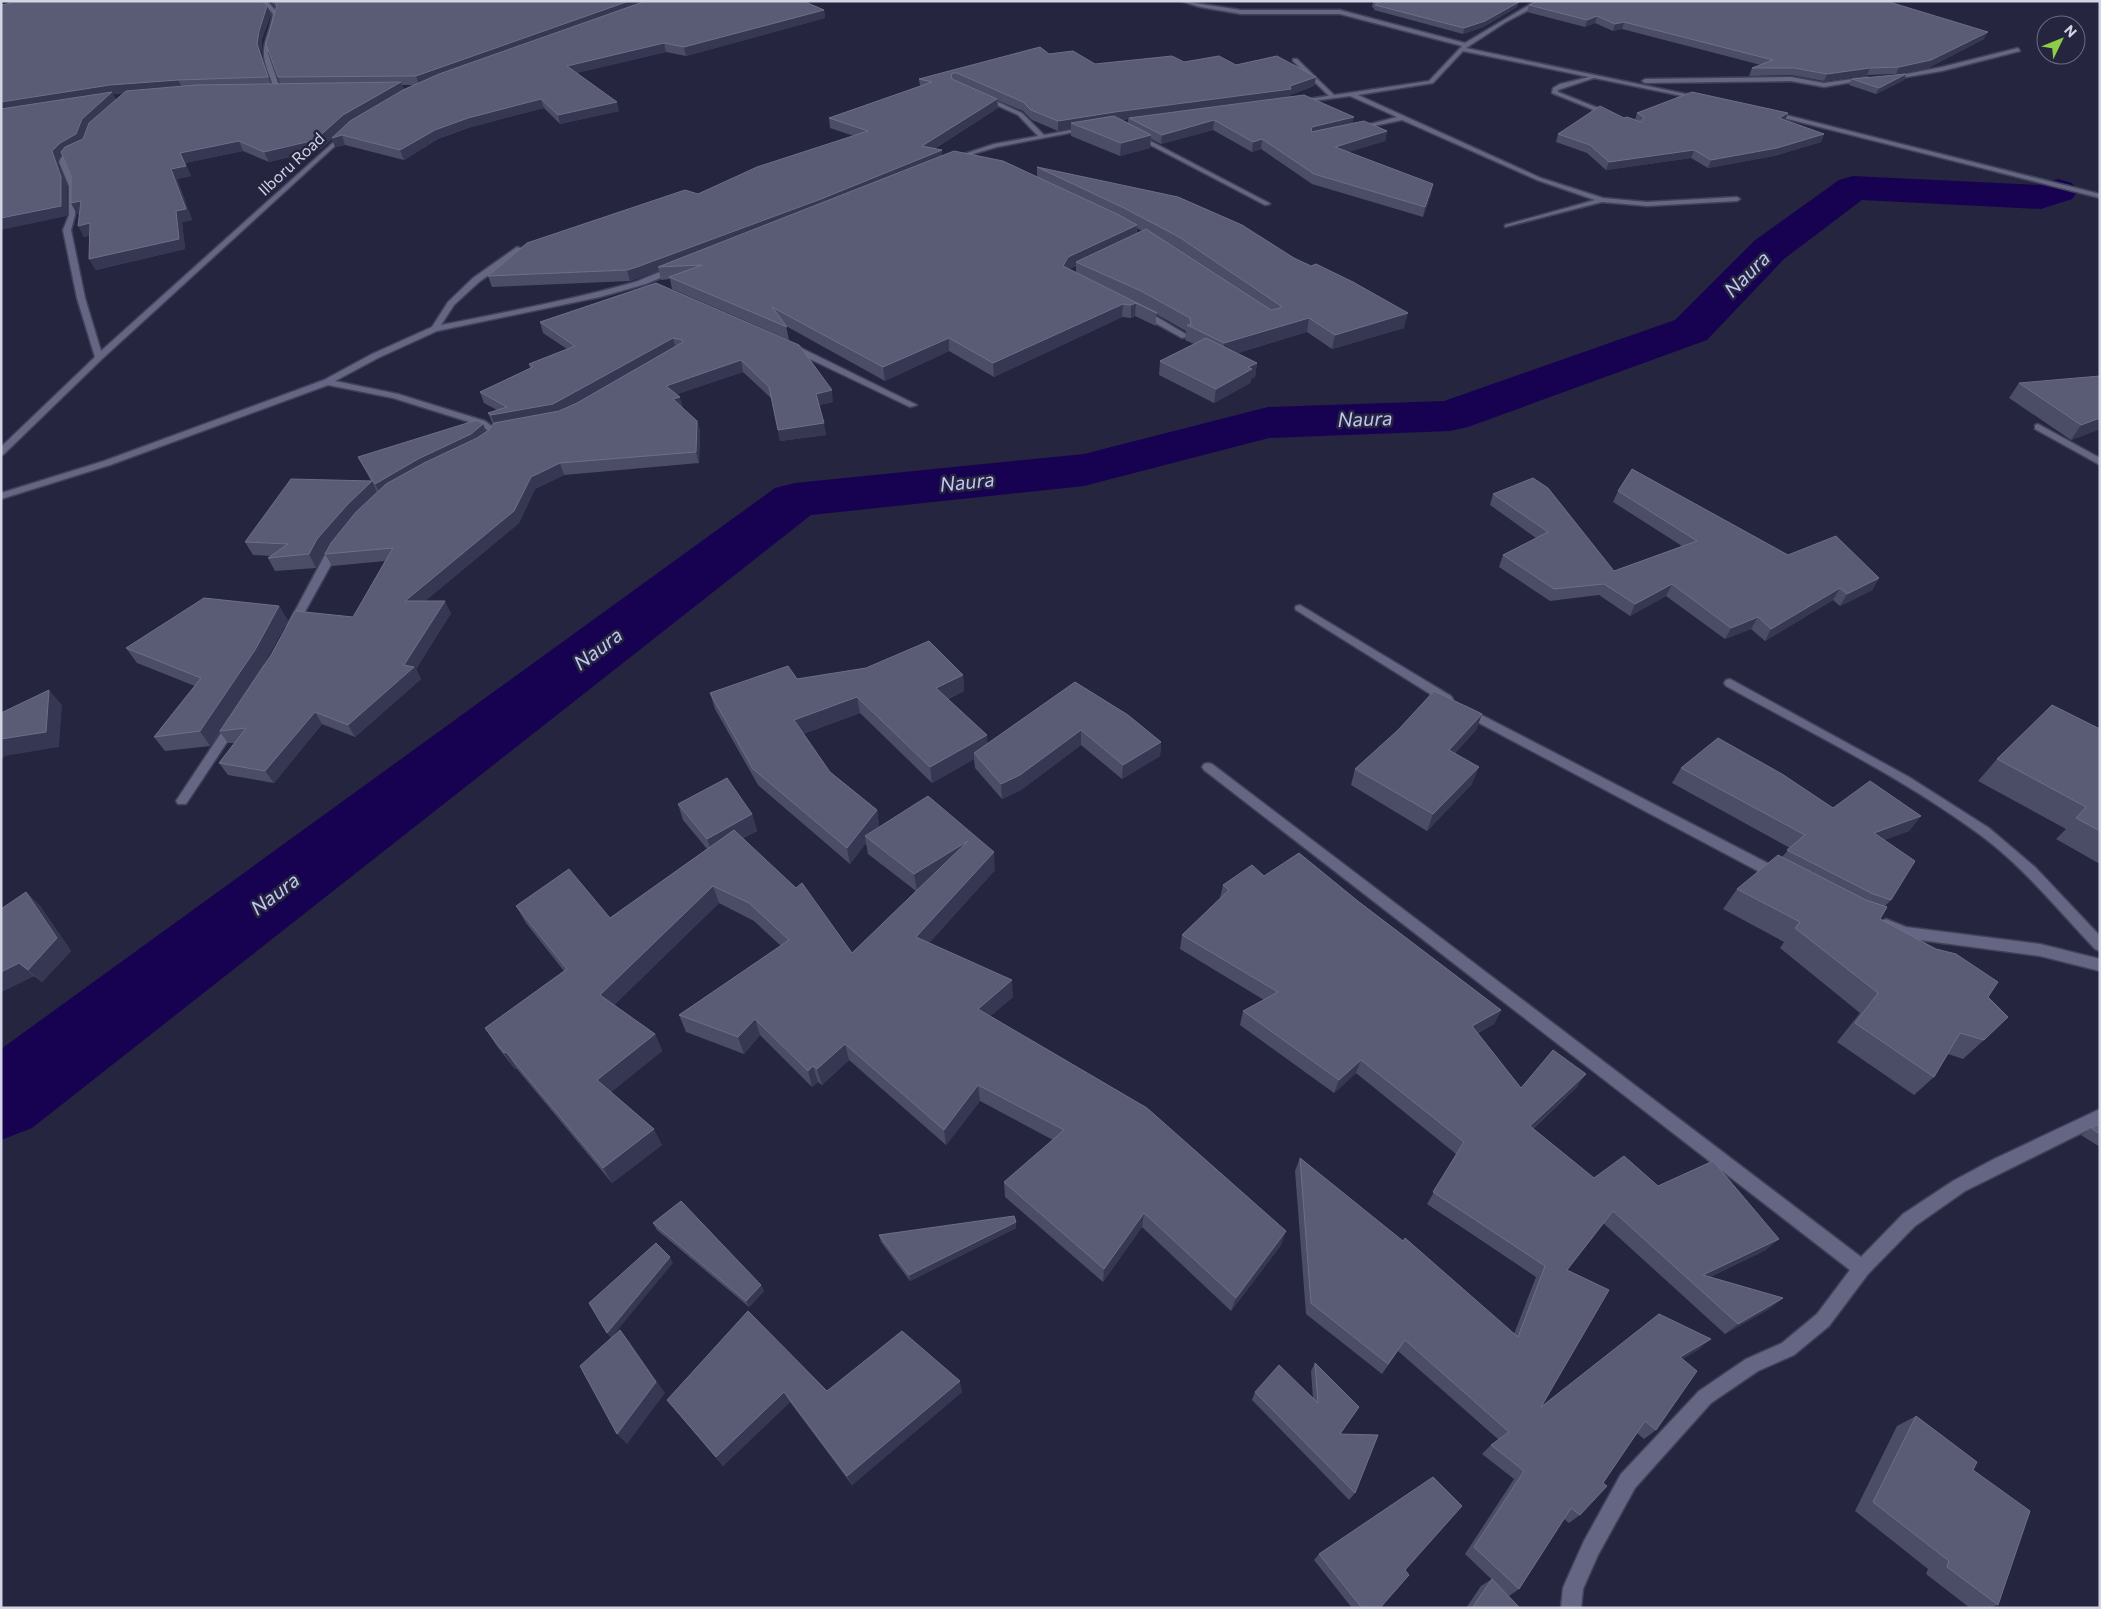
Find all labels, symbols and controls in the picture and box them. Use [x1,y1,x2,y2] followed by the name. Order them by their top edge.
[2036,15,2086,65] north arrow
[2061,21,2081,40] text: N
[254,128,328,199] street label: Ilboru Road
[1718,245,1774,301] water label: Naura
[1337,405,1393,431] water label: Naura
[938,466,995,496] water label: Naura
[568,622,627,674] water label: Naura
[245,867,304,919] water label: Naura

